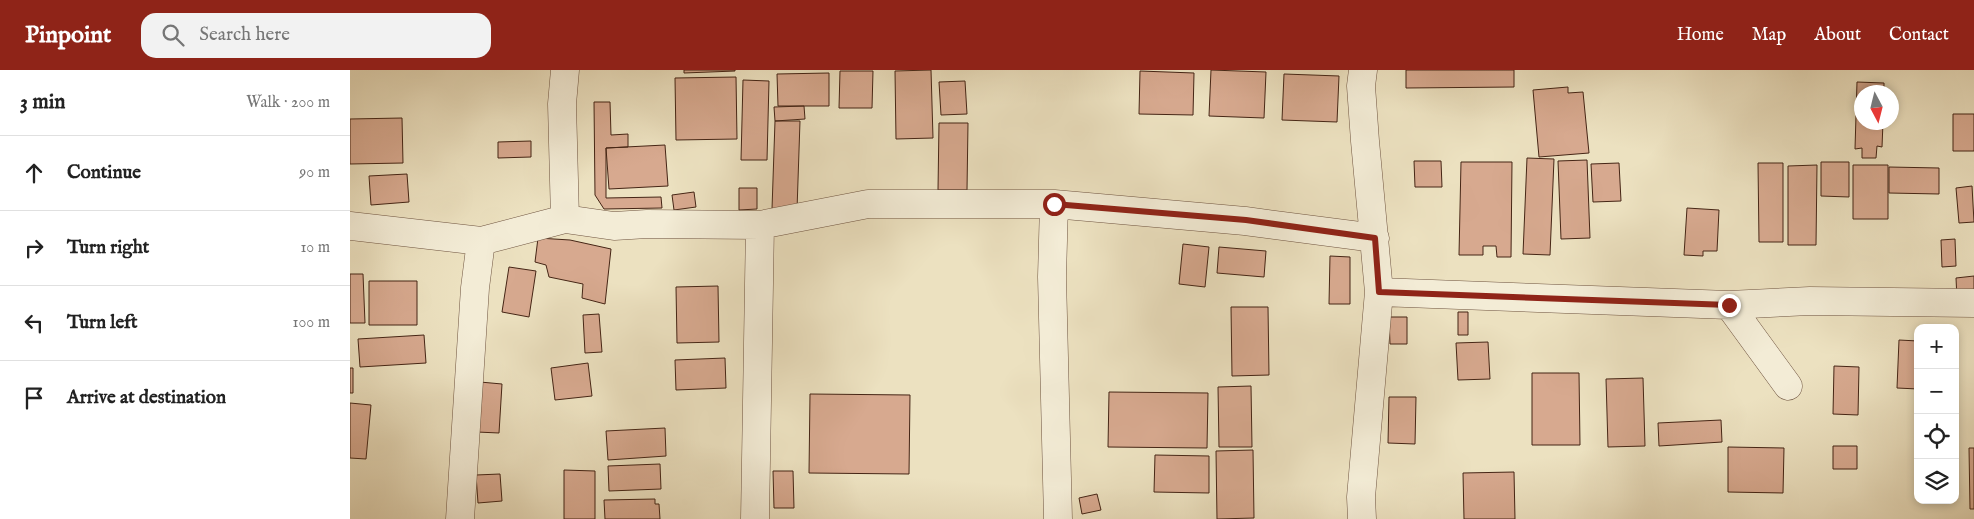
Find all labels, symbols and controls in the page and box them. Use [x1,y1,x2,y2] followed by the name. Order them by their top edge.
[141,13,491,58] search box
[25,20,111,51] text: Pinpoint
[159,21,187,49] icon: search
[199,23,290,47] text: Search here
[1677,24,1724,47] text: Home
[1752,24,1786,47] text: Map
[1814,24,1861,47] text: About
[1889,24,1949,47] text: Contact
[1854,85,1899,130] north arrow
[20,89,65,116] text: 3 min
[246,93,330,113] text: Walk · 200 m
[20,159,48,187] icon: ahead
[67,161,141,185] text: Continue
[299,163,330,183] text: 90 m
[1043,193,1066,216] route start
[20,234,48,262] icon: right
[67,236,149,260] text: Turn right
[300,238,330,258] text: 10 m
[1718,294,1741,317] route end
[20,309,48,337] icon: left
[67,311,138,335] text: Turn left
[293,313,330,333] text: 100 m
[1914,324,1959,504] map controls
[1914,324,1959,369] button: +
[1914,369,1959,414] button: −
[20,384,48,412] icon: arrive
[67,386,226,410] text: Arrive at destination
[1914,414,1959,459] button: locate
[1914,459,1959,504] button: layers

